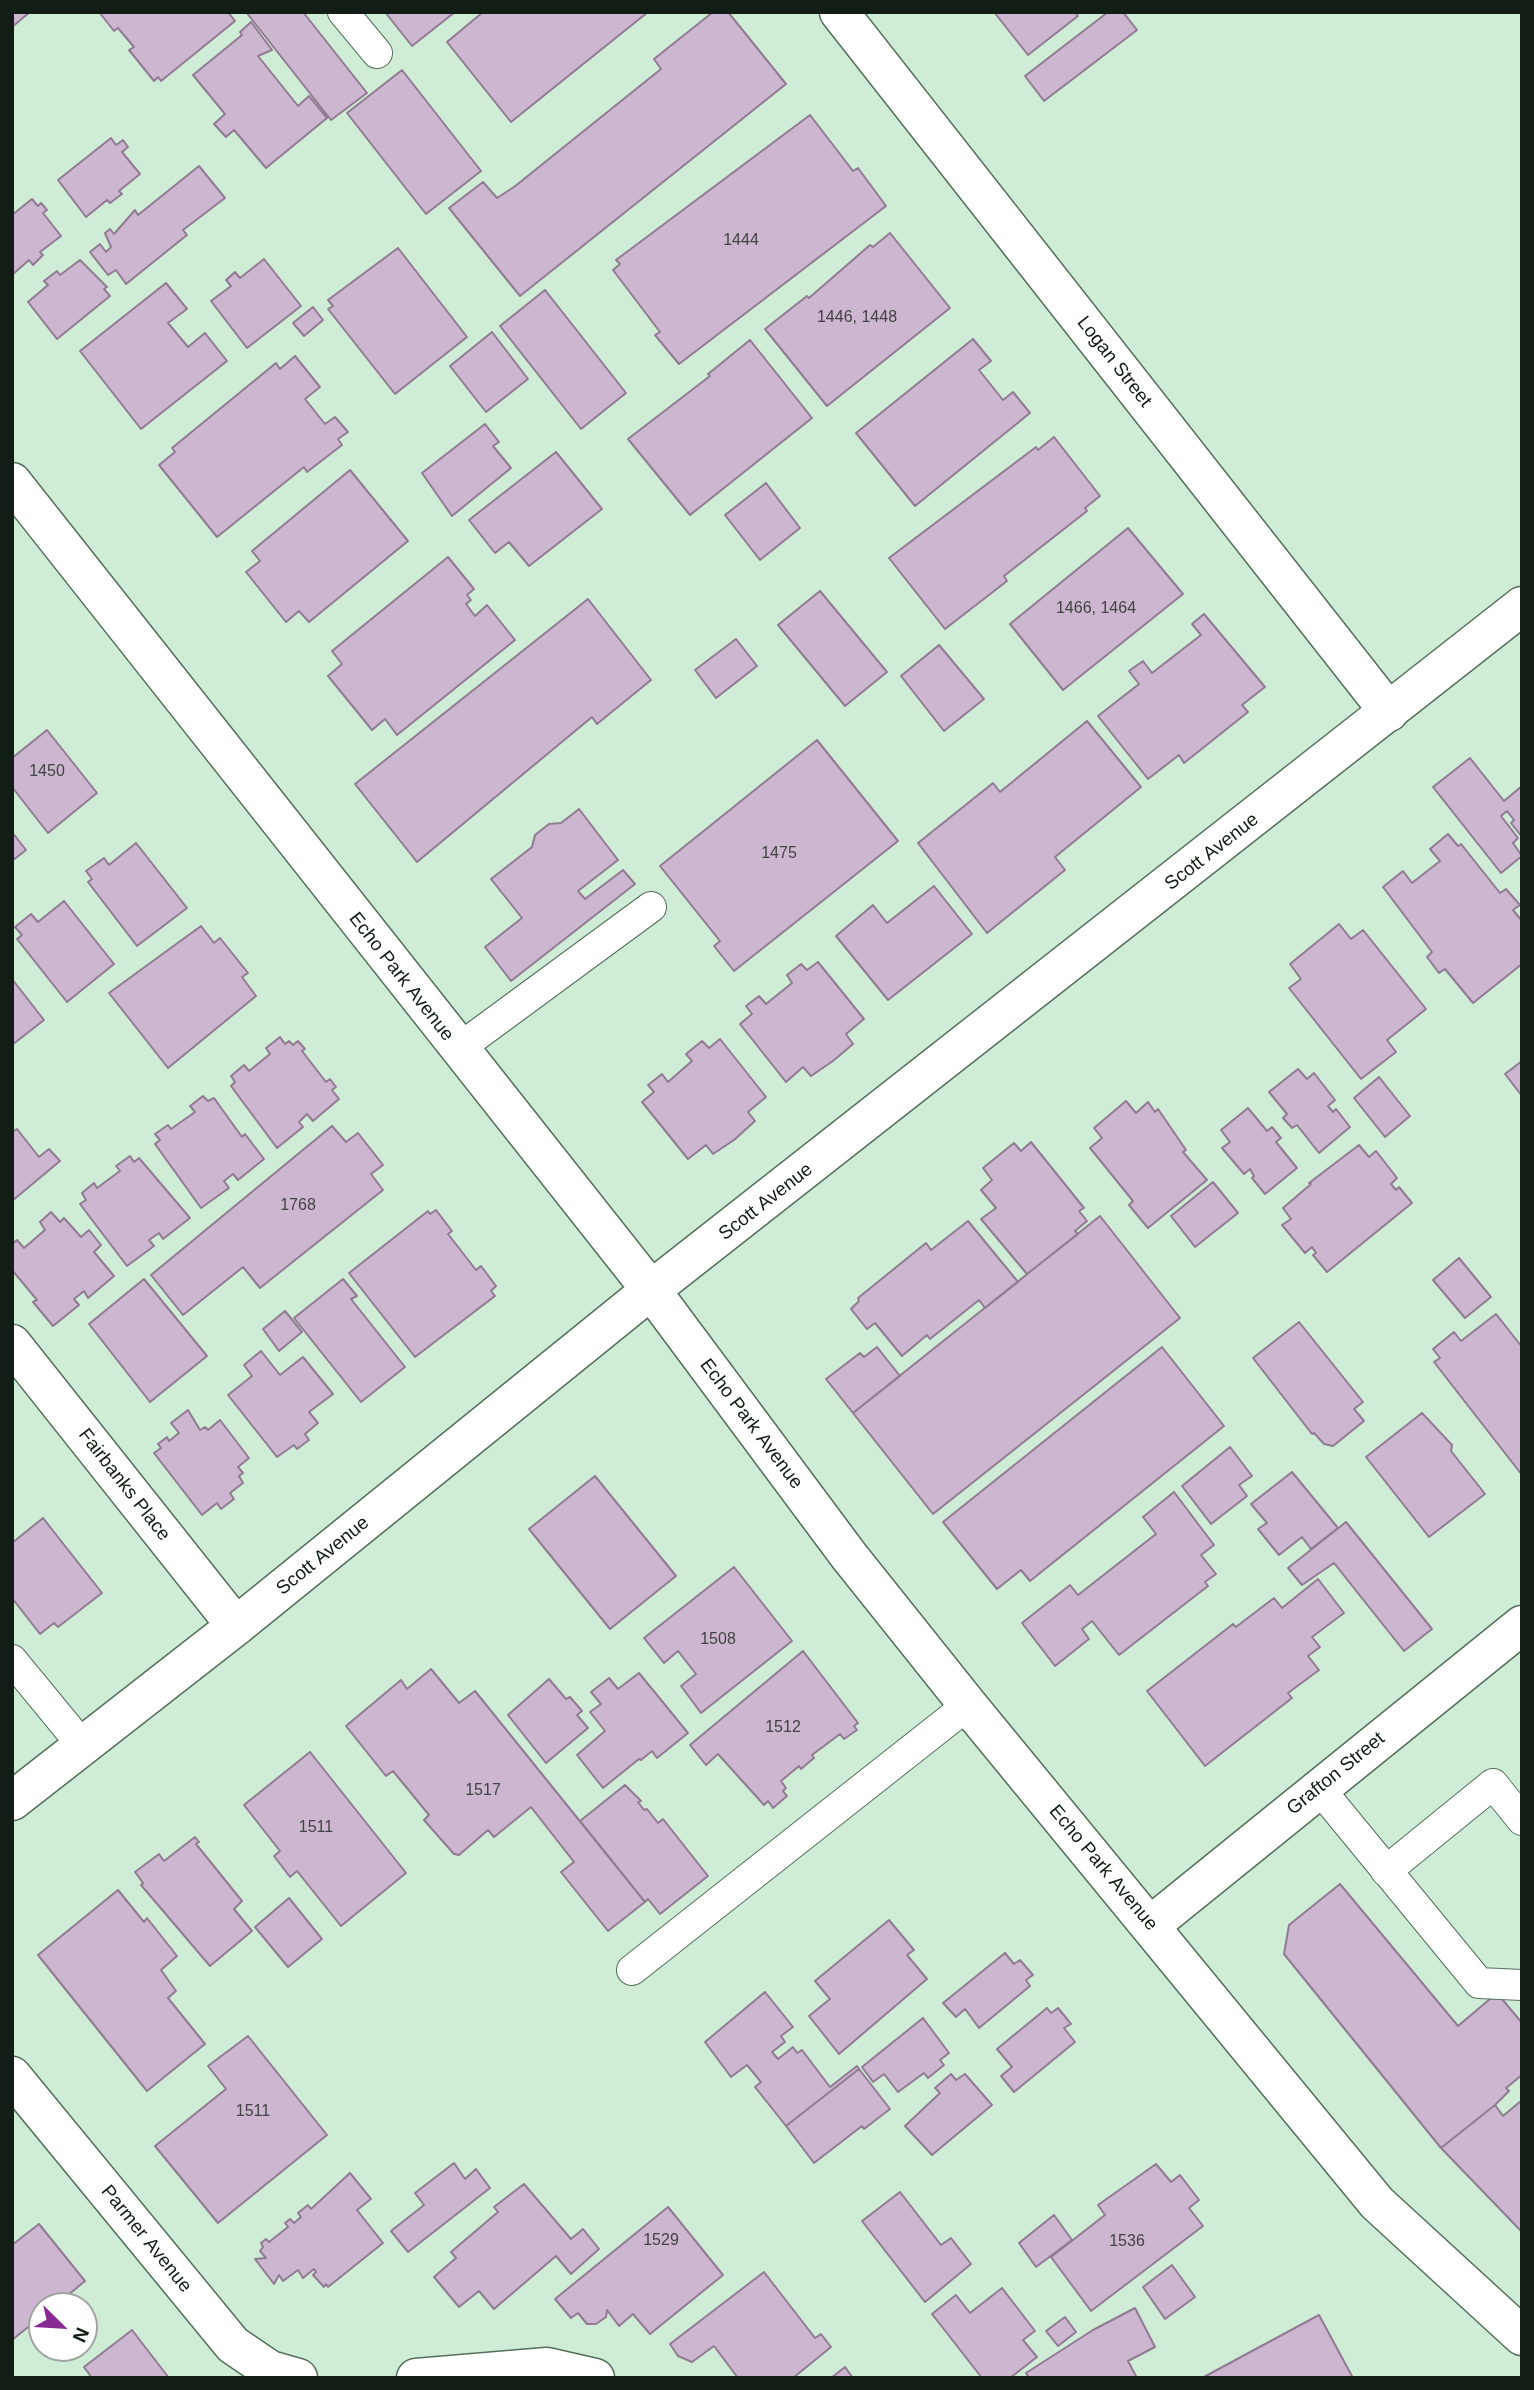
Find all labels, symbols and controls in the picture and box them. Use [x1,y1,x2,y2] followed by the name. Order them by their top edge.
[723,231,759,251] house number: 1444
[817,308,897,328] house number: 1446, 1448
[1072,312,1156,412] street label: Logan Street
[1056,599,1136,619] house number: 1466, 1464
[29,762,65,782] house number: 1450
[1161,808,1263,896] street label: Scott Avenue
[761,844,797,864] house number: 1475
[344,908,458,1046] street label: Echo Park Avenue
[715,1158,817,1246] street label: Scott Avenue
[280,1196,316,1216] house number: 1768
[695,1354,807,1494] street label: Echo Park Avenue
[73,1424,175,1546] street label: Fairbanks Place
[272,1512,374,1600] street label: Scott Avenue
[700,1630,736,1650] house number: 1508
[765,1718,801,1738] house number: 1512
[1282,1728,1390,1820] street label: Grafton Street
[465,1781,501,1801] house number: 1517
[1044,1801,1162,1935] street label: Echo Park Avenue
[299,1818,333,1838] house number: 1511
[236,2102,270,2122] house number: 1511
[96,2181,196,2297] street label: Parmer Avenue
[643,2231,679,2251] house number: 1529
[1109,2232,1145,2252] house number: 1536
[28,2292,98,2362] north arrow
[68,2324,93,2345] text: N

